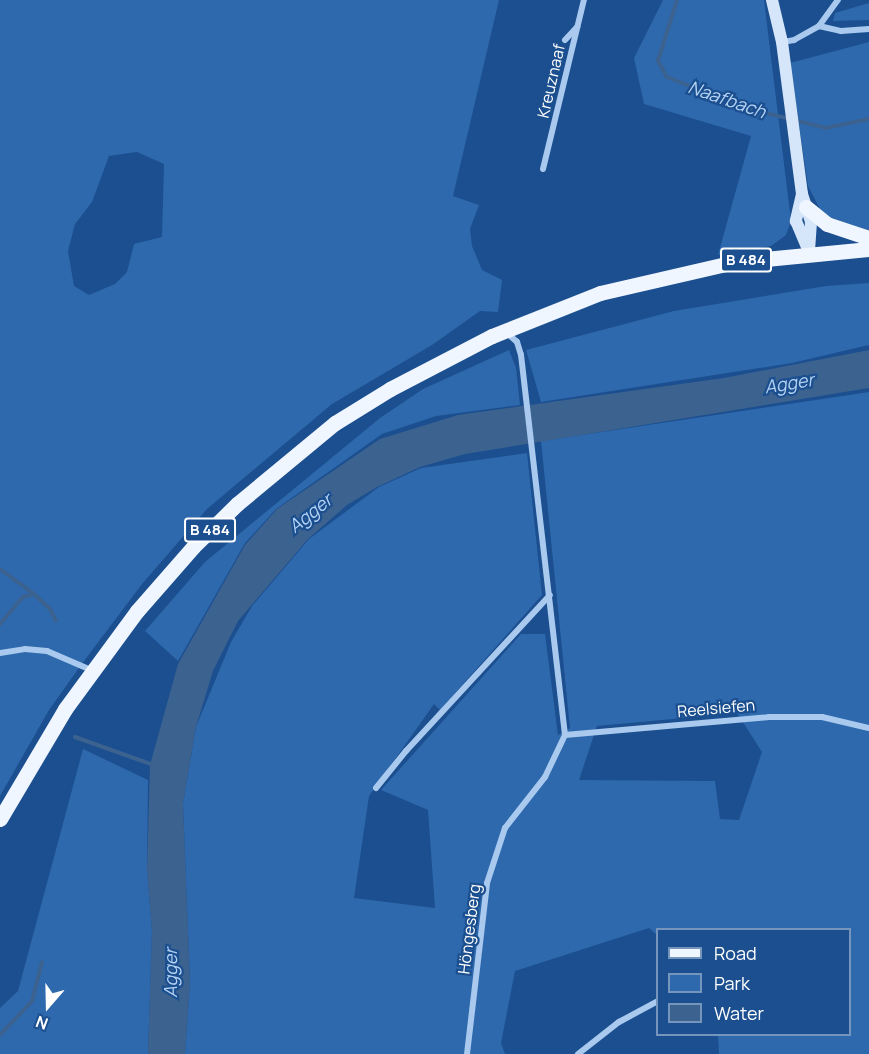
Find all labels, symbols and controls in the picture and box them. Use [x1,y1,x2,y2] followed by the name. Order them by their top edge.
[533,42,569,120] street label: Kreuznaaf
[685,76,769,122] water label: Naafbach
[719,248,773,272] road number: B 484
[763,368,815,398] water label: Agger
[284,489,336,537] water label: Agger
[183,518,237,542] road number: B 484
[676,695,756,721] street label: Reelsiefen
[454,883,484,975] street label: Höngesberg
[656,928,851,1036] legend
[714,941,757,965] text: Road
[159,948,181,998] water label: Agger
[714,971,750,995] text: Park
[18,976,78,1036] north arrow
[714,1001,764,1025] text: Water
[33,1011,51,1035] text: N

